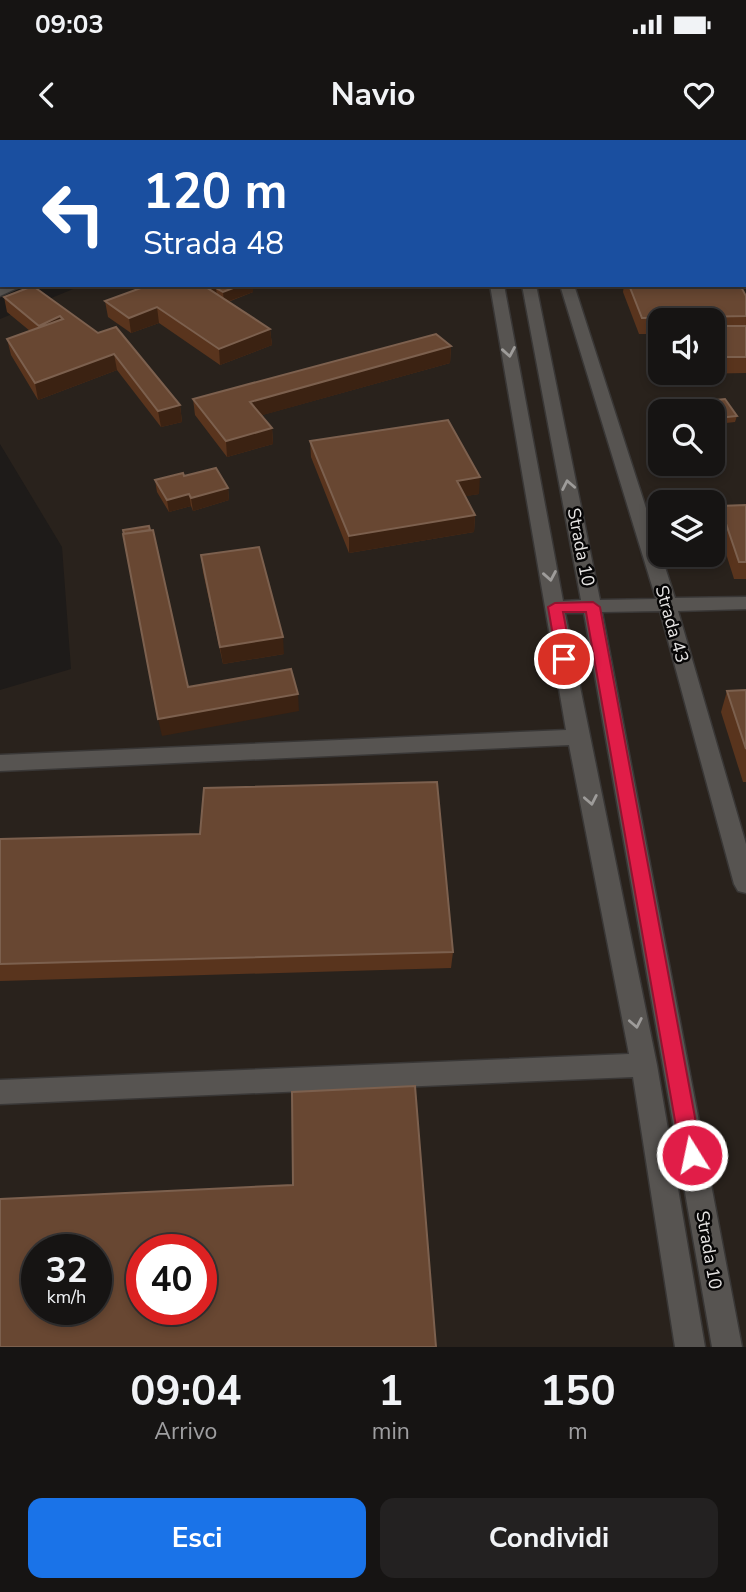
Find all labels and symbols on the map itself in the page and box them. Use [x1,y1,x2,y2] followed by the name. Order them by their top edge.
[501,346,516,358] one-way arrow
[562,479,577,491] one-way arrow
[562,506,600,588] street label: Strada 10
[541,570,556,582] one-way arrow
[650,582,694,666] street label: Strada 43
[534,629,594,689] pin
[582,794,597,806] one-way arrow
[627,1017,642,1029] one-way arrow
[655,1118,729,1192] position arrow
[690,1209,728,1291] street label: Strada 10
[126,1234,217,1325] speed limit sign: 40

